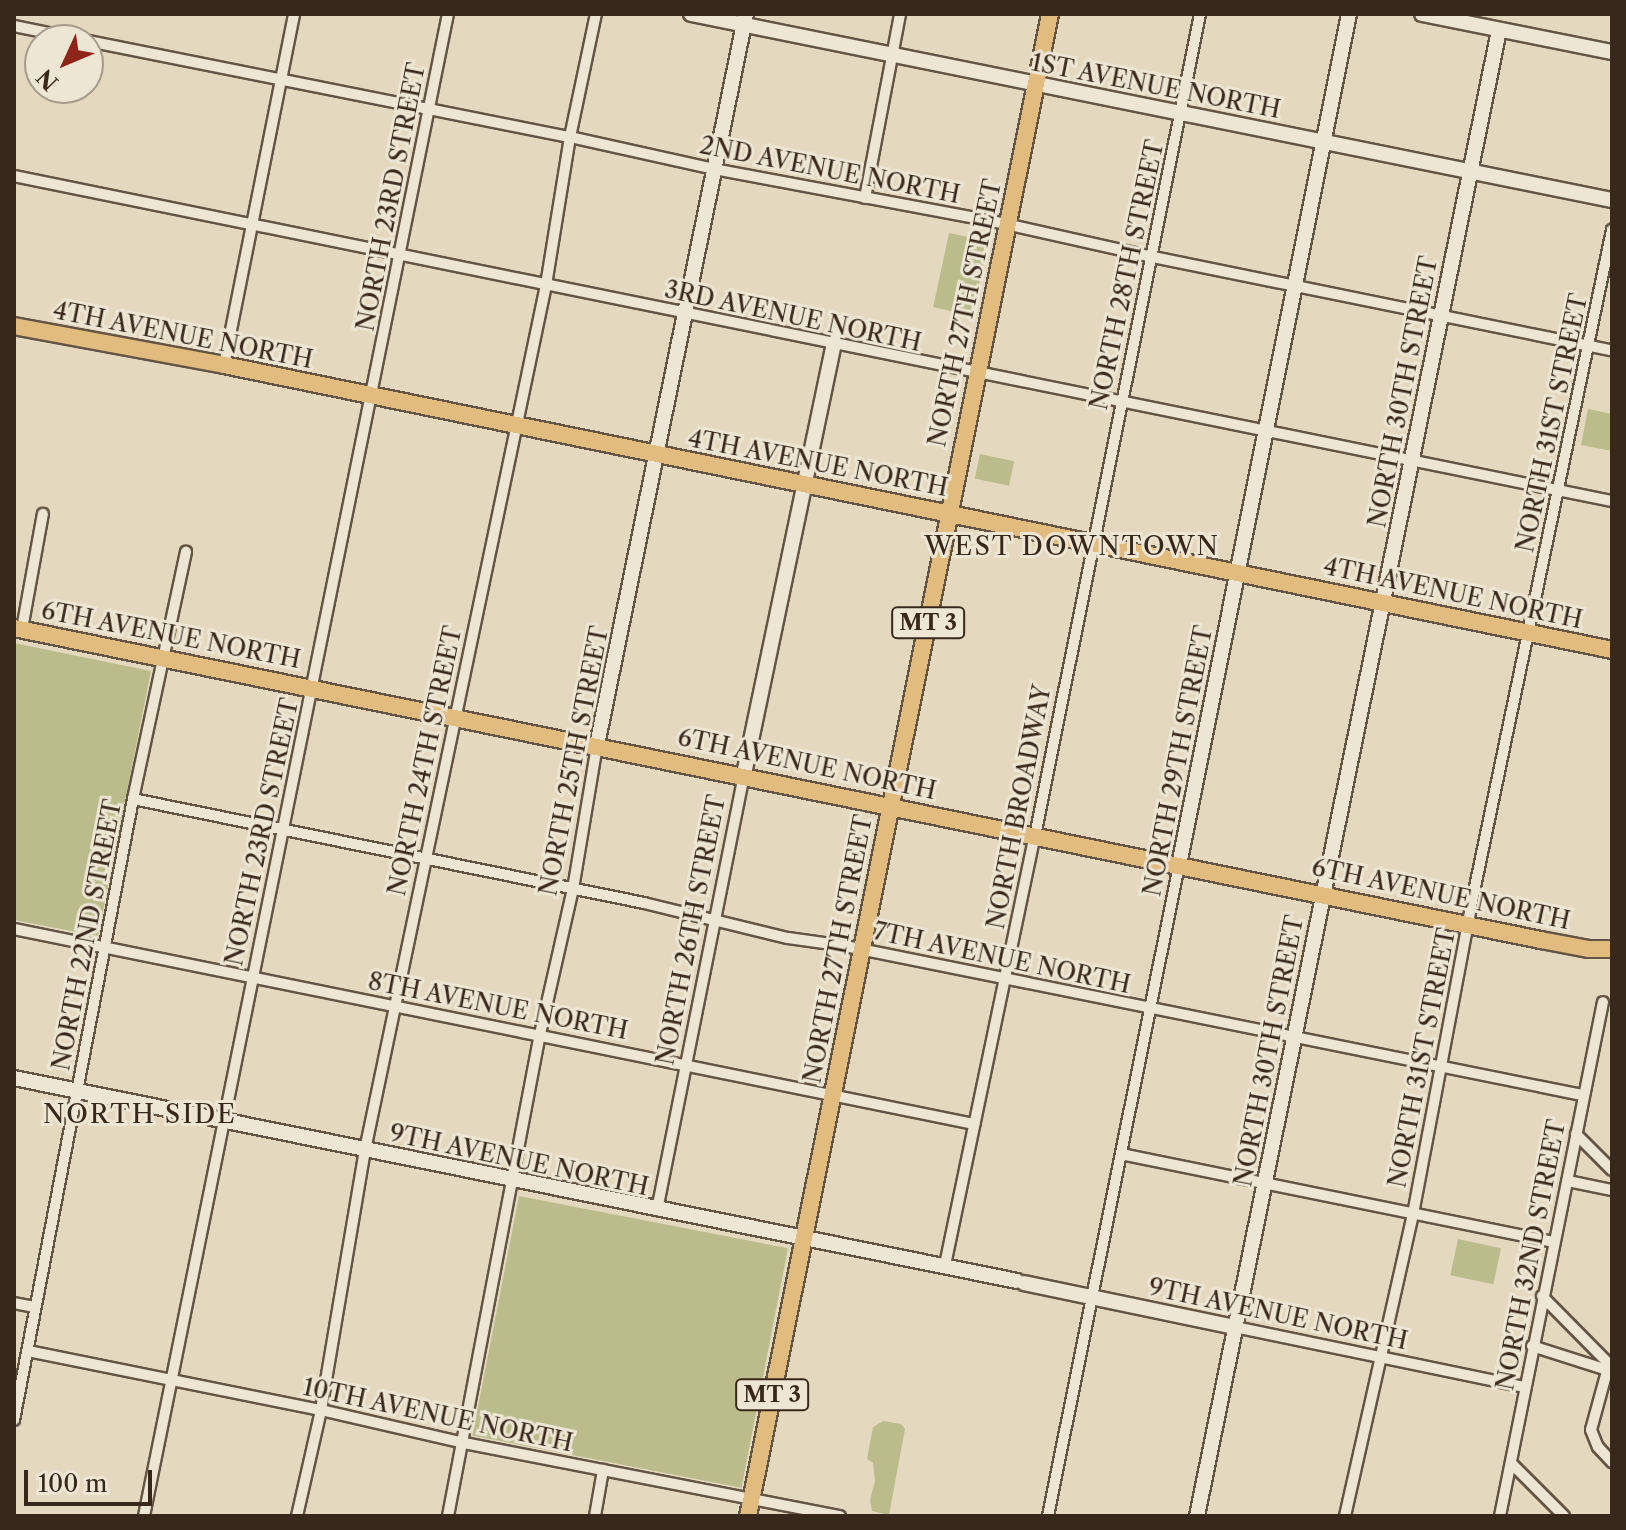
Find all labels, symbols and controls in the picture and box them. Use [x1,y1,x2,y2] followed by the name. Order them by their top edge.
[24,24,104,104] north arrow
[1028,48,1284,124] street label: 1ST AVENUE NORTH
[351,60,431,334] street label: NORTH 23RD STREET
[31,63,64,96] text: N
[697,131,963,209] street label: 2ND AVENUE NORTH
[1084,137,1170,413] street label: NORTH 28TH STREET
[923,177,1007,449] street label: NORTH 27TH STREET
[1363,254,1443,530] street label: NORTH 30TH STREET
[662,275,924,357] street label: 3RD AVENUE NORTH
[1510,291,1594,555] street label: NORTH 31ST STREET
[50,296,316,374] street label: 4TH AVENUE NORTH
[685,424,951,502] street label: 4TH AVENUE NORTH
[924,531,1220,563] district label: WEST DOWNTOWN
[1321,551,1585,635] street label: 4TH AVENUE NORTH
[39,596,303,674] street label: 6TH AVENUE NORTH
[890,605,966,641] road number: MT 3
[1138,623,1218,899] street label: NORTH 29TH STREET
[382,624,468,898] street label: NORTH 24TH STREET
[534,624,614,898] street label: NORTH 25TH STREET
[981,682,1057,932] street label: NORTH BROADWAY
[220,696,304,968] street label: NORTH 23RD STREET
[675,722,939,806] street label: 6TH AVENUE NORTH
[651,793,731,1067] street label: NORTH 26TH STREET
[47,797,127,1073] street label: NORTH 22ND STREET
[798,812,878,1086] street label: NORTH 27TH STREET
[1309,852,1573,936] street label: 6TH AVENUE NORTH
[1229,913,1309,1189] street label: NORTH 30TH STREET
[871,917,1133,999] street label: 7TH AVENUE NORTH
[1383,926,1461,1190] street label: NORTH 31ST STREET
[365,967,631,1045] street label: 8TH AVENUE NORTH
[43,1099,237,1131] district label: NORTH SIDE
[1491,1117,1571,1393] street label: NORTH 32ND STREET
[386,1118,652,1202] street label: 9TH AVENUE NORTH
[1145,1272,1411,1356] street label: 9TH AVENUE NORTH
[300,1372,576,1458] street label: 10TH AVENUE NORTH
[734,1377,810,1413] road number: MT 3
[28,1454,156,1504] scale bar
[38,1469,107,1498] text: 100 m

